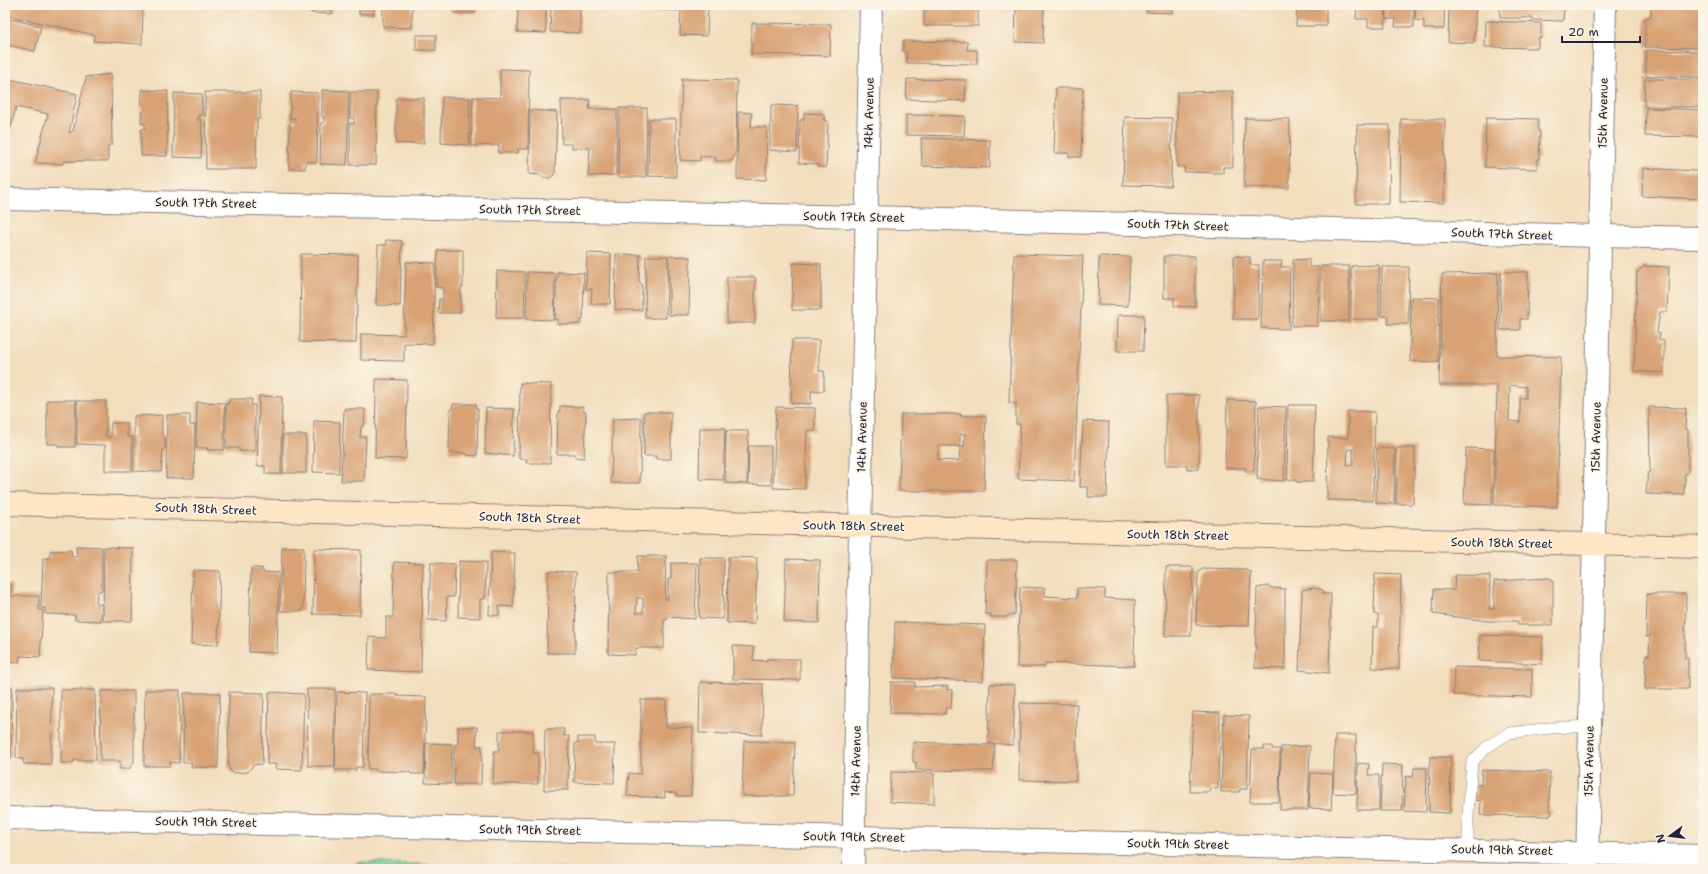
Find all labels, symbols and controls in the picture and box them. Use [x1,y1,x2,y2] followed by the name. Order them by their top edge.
[1562,18,1640,44] scale bar
[1568,24,1599,40] text: 20 m
[860,77,878,149] street label: 14th Avenue
[1594,77,1612,149] street label: 15th Avenue
[155,194,257,212] street label: South 17th Street
[479,201,581,219] street label: South 17th Street
[803,208,905,226] street label: South 17th Street
[1127,215,1229,235] street label: South 17th Street
[1451,224,1553,244] street label: South 17th Street
[853,401,871,473] street label: 14th Avenue
[1587,401,1605,473] street label: 15th Avenue
[155,499,257,519] street label: South 18th Street
[479,508,581,528] street label: South 18th Street
[803,517,905,535] street label: South 18th Street
[1127,526,1229,544] street label: South 18th Street
[1451,534,1553,552] street label: South 18th Street
[847,725,865,797] street label: 14th Avenue
[1580,725,1598,797] street label: 15th Avenue
[155,813,257,831] street label: South 19th Street
[1650,816,1690,856] north arrow
[479,821,581,839] street label: South 19th Street
[803,828,905,846] street label: South 19th Street
[1652,832,1669,845] text: N
[1127,835,1229,853] street label: South 19th Street
[1451,841,1553,859] street label: South 19th Street

